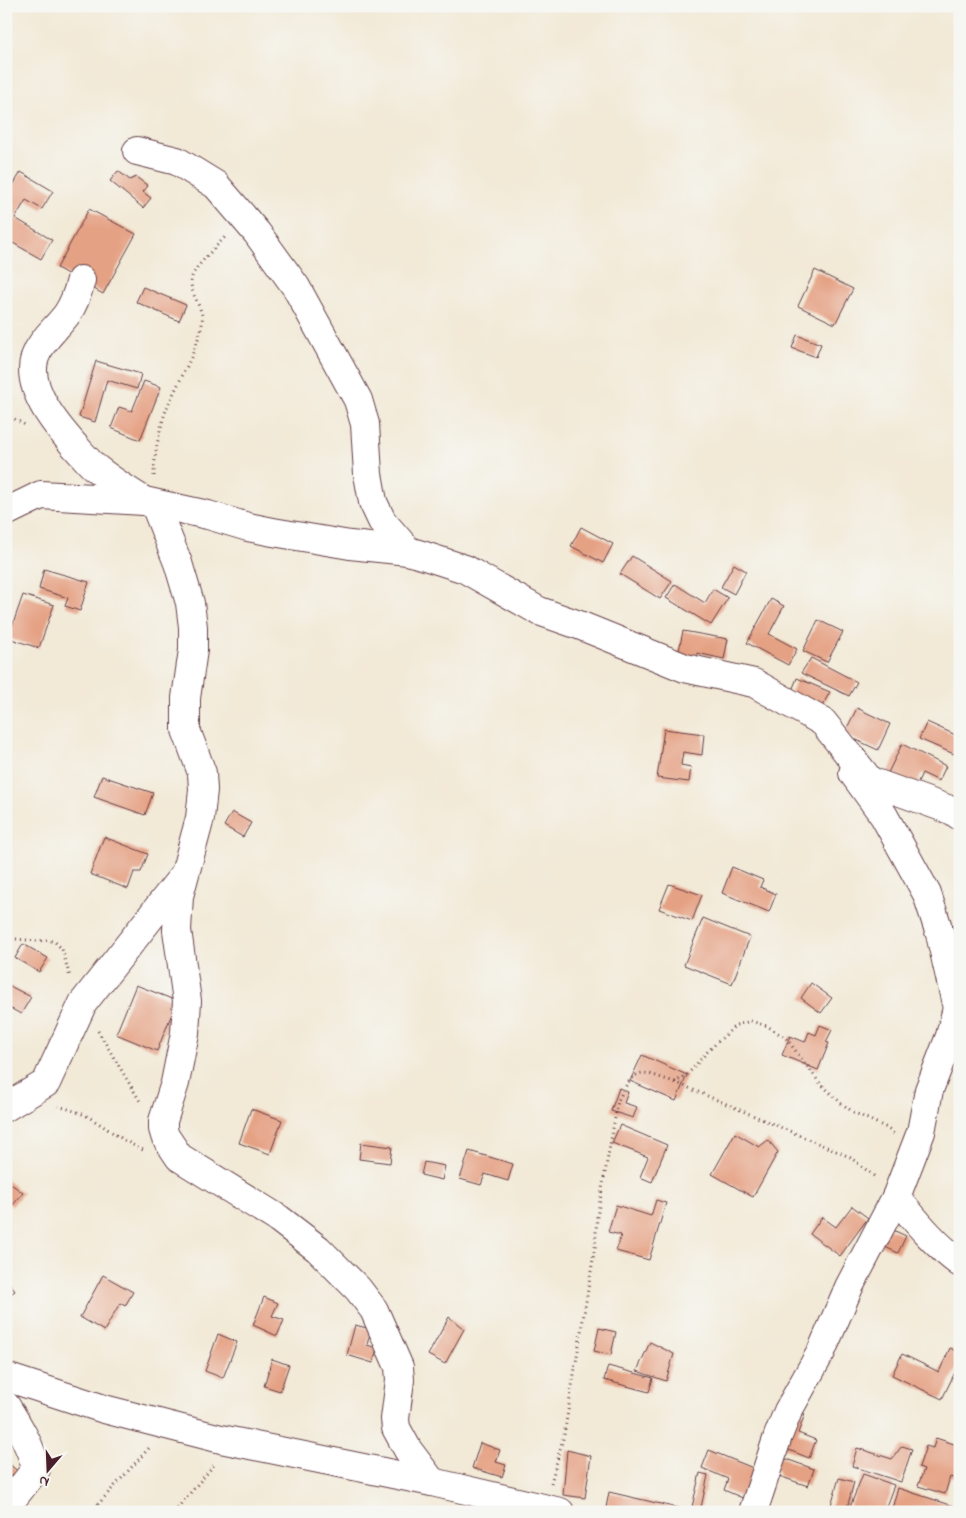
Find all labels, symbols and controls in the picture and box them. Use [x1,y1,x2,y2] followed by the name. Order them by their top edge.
[22,1446,72,1496] north arrow
[36,1469,52,1492] text: N

